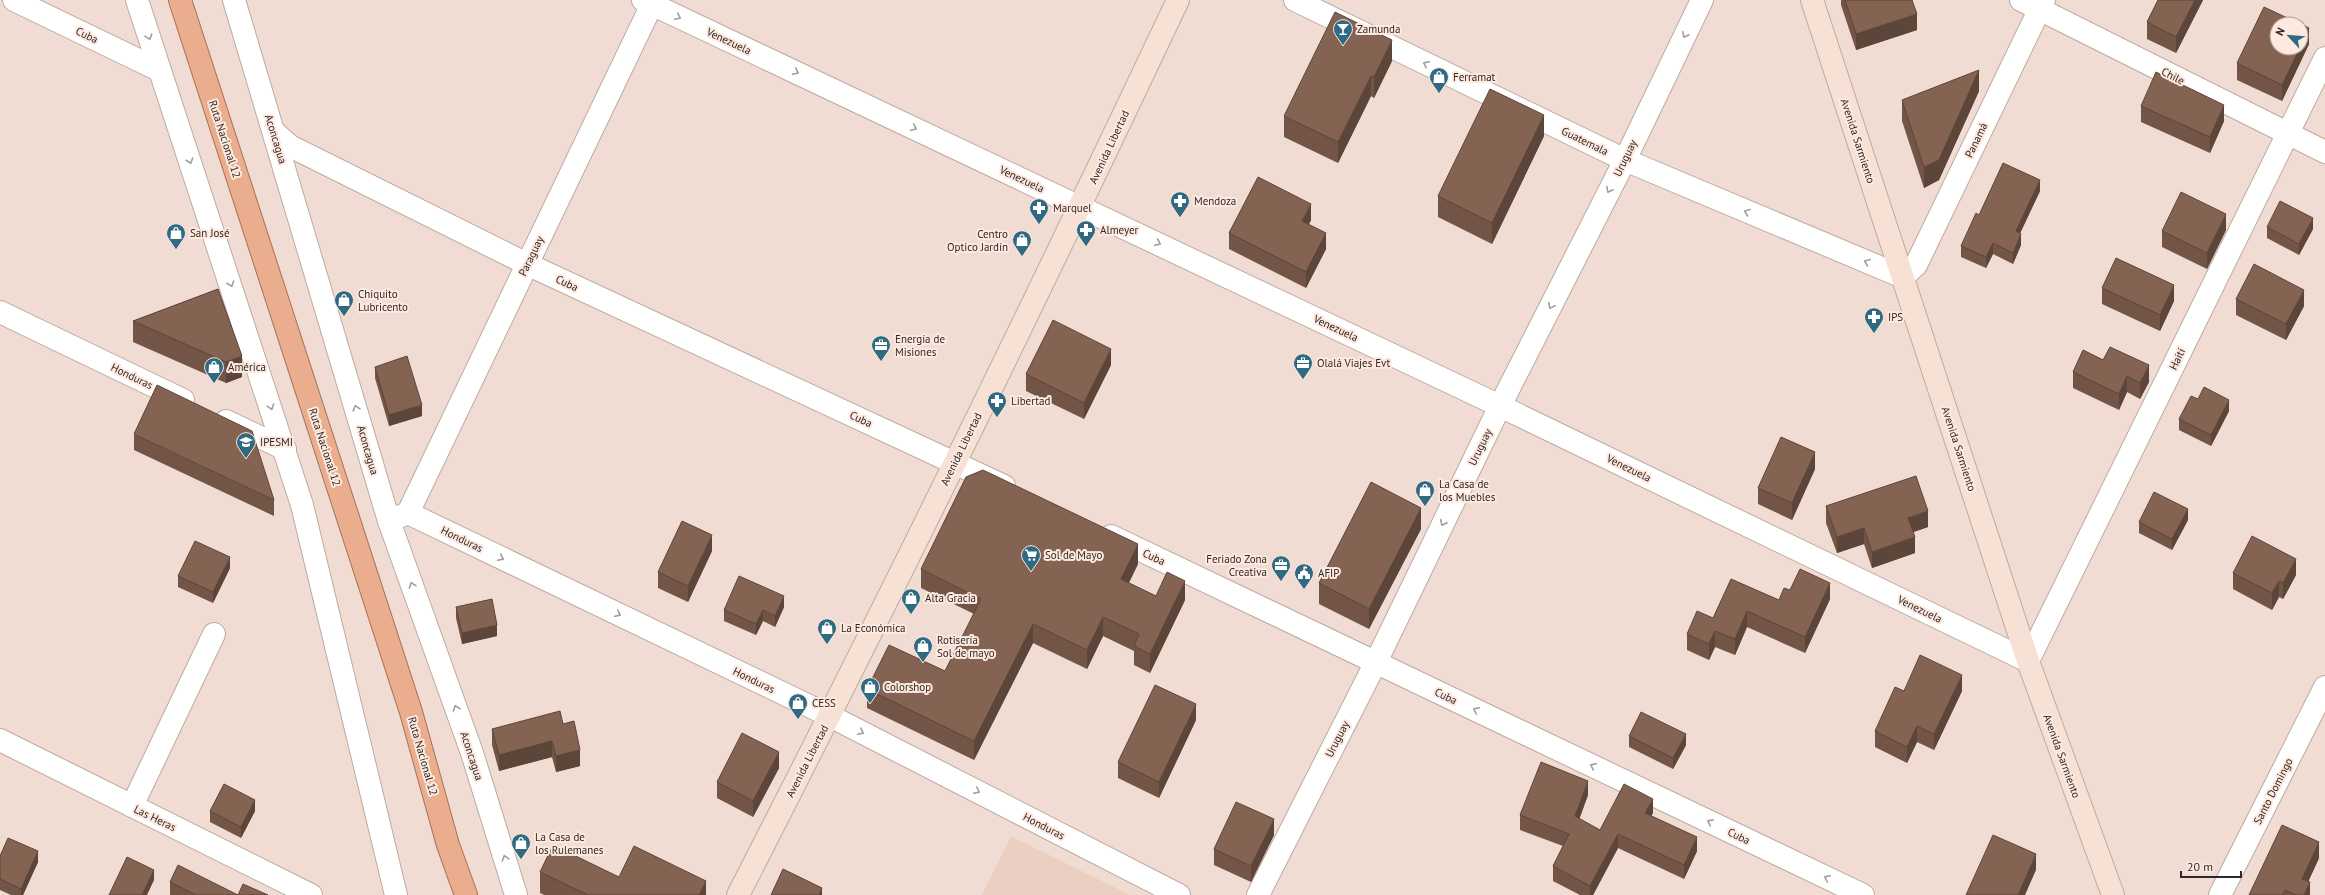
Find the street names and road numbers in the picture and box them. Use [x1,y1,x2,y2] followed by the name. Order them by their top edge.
[73,24,101,46] street label: Cuba
[703,24,754,57] street label: Venezuela
[2159,64,2187,88] street label: Chile
[1838,97,1878,185] street label: Avenida Sarmiento
[206,98,244,180] street label: Ruta Nacional 12
[1086,108,1132,186] street label: Avenida Libertad
[262,113,290,165] street label: Aconcagua
[1962,120,1990,160] street label: Panamá
[1559,124,1611,158] street label: Guatemala
[1610,137,1640,179] street label: Uruguay
[996,162,1047,195] street label: Venezuela
[515,233,547,278] street label: Paraguay
[553,272,581,294] street label: Cuba
[1310,311,1361,344] street label: Venezuela
[2166,346,2188,372] street label: Haití
[109,360,156,392] street label: Honduras
[1939,405,1979,493] street label: Avenida Sarmiento
[306,406,344,488] street label: Ruta Nacional 12
[847,408,875,430] street label: Cuba
[937,410,985,488] street label: Avenida Libertad
[354,424,382,476] street label: Aconcagua
[1465,426,1495,468] street label: Uruguay
[1604,451,1654,485] street label: Venezuela
[439,523,486,555] street label: Honduras
[1140,546,1168,568] street label: Cuba
[1895,592,1945,626] street label: Venezuela
[731,664,778,696] street label: Honduras
[1432,685,1460,707] street label: Cuba
[2040,712,2084,800] street label: Avenida Sarmiento
[405,715,441,797] street label: Ruta Nacional 12
[1322,718,1353,760] street label: Uruguay
[783,722,831,800] street label: Avenida Libertad
[458,730,486,782] street label: Aconcagua
[2250,755,2296,826] street label: Santo Domingo
[132,802,179,834] street label: Las Heras
[1021,810,1068,843] street label: Honduras
[1725,825,1753,847] street label: Cuba

